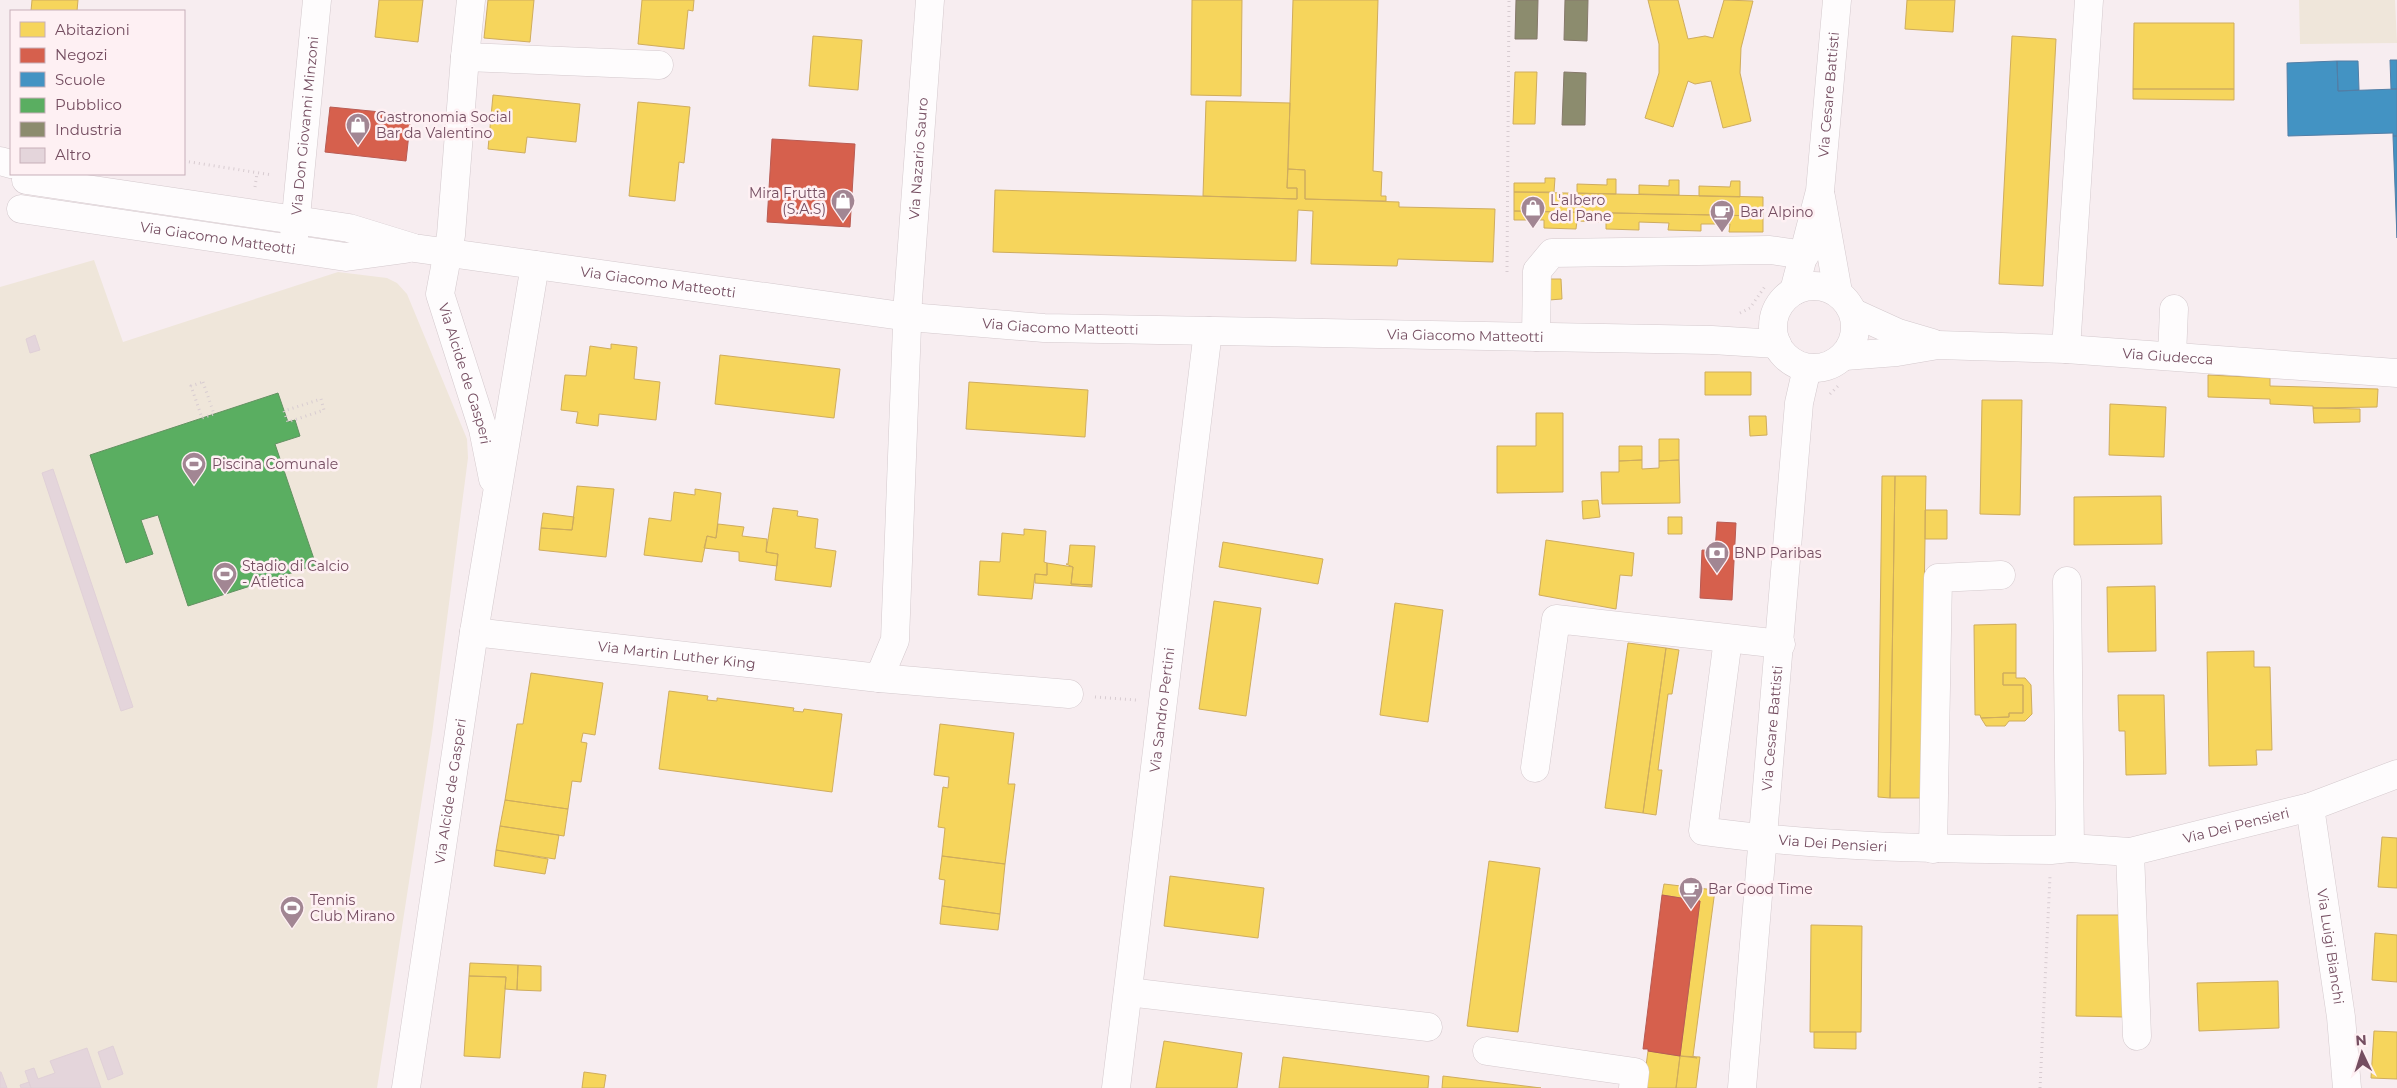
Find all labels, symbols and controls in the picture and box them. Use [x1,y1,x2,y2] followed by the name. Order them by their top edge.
[10,10,185,175] legend
[55,20,130,39] text: Abitazioni
[1814,31,1843,158] street label: Via Cesare Battisti
[287,35,322,216] street label: Via Don Giovanni Minzoni
[55,45,108,64] text: Negozi
[55,70,105,89] text: Scuole
[55,95,122,114] text: Pubblico
[905,96,932,220] street label: Via Nazario Sauro
[376,108,512,142] place label: Gastronomia Social Bar da Valentino
[345,112,371,146] shop icon: Gastronomia Social Bar da Valentino
[55,120,122,139] text: Industria
[55,145,91,164] text: Altro
[749,184,826,218] place label: Mira Frutta (S.A.S)
[830,188,856,222] shop icon: Mira Frutta (S.A.S)
[1550,191,1611,225] place label: L'albero del Pane
[1520,195,1546,229] shop icon: L'albero del Pane
[1709,199,1735,233] cafe icon: Bar Alpino
[1740,203,1814,221] place label: Bar Alpino
[139,218,297,258] street label: Via Giacomo Matteotti
[579,262,737,302] street label: Via Giacomo Matteotti
[434,301,495,446] street label: Via Alcide de Gasperi
[981,314,1139,339] street label: Via Giacomo Matteotti
[1387,325,1544,346] street label: Via Giacomo Matteotti
[2122,344,2214,369] street label: Via Giudecca
[181,451,207,485] sports icon: Piscina Comunale
[212,455,338,473] place label: Piscina Comunale
[1704,540,1730,574] bank icon: BNP Paribas
[1734,544,1822,562] place label: BNP Paribas
[242,557,349,591] place label: Stadio di Calcio - Atletica
[212,561,238,595] sports icon: Stadio di Calcio - Atletica
[597,637,757,673] street label: Via Martin Luther King
[1145,646,1178,773] street label: Via Sandro Pertini
[1758,665,1786,792] street label: Via Cesare Battisti
[430,717,470,865] street label: Via Alcide de Gasperi
[2181,804,2291,847] street label: Via Dei Pensieri
[1778,831,1888,856] street label: Via Dei Pensieri
[1678,876,1704,910] cafe icon: Bar Good Time
[1708,880,1813,898] place label: Bar Good Time
[2313,887,2348,1006] street label: Via Luigi Bianchi
[310,891,395,925] place label: Tennis Club Mirano
[279,895,305,929] sports icon: Tennis Club Mirano
[2337,1028,2387,1078] north arrow
[2355,1031,2367,1049] text: N

